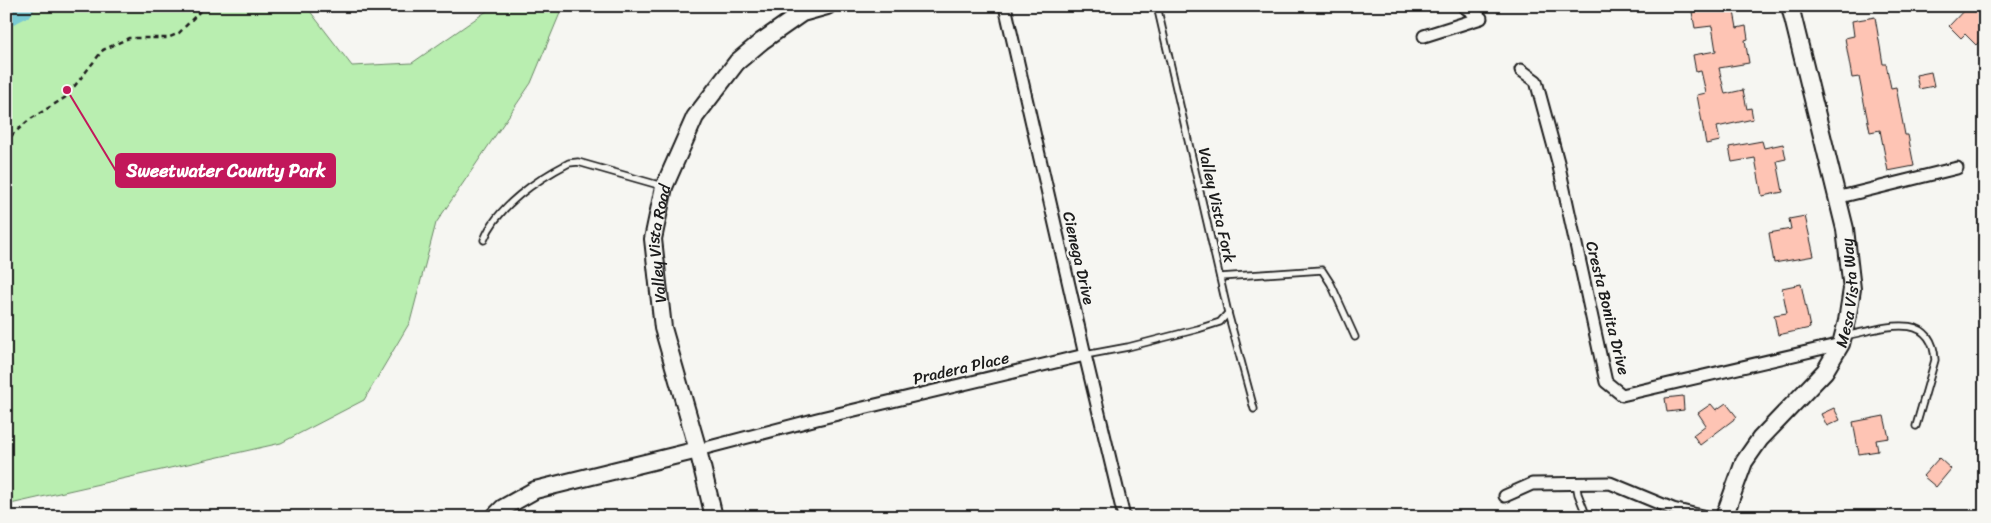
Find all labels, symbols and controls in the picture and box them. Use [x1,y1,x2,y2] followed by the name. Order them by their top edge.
[1190,144,1244,266] street label: Valley Vista Fork
[116,154,335,187] callout: Sweetwater County Park
[125,155,326,187] text: Sweetwater County Park
[638,180,679,305] street label: Valley Vista Road
[1054,208,1104,308] street label: Cienega Drive
[1826,236,1867,351] street label: Mesa Vista Way
[1577,238,1639,378] street label: Cresta Bonita Drive
[910,343,1012,393] street label: Pradera Place

